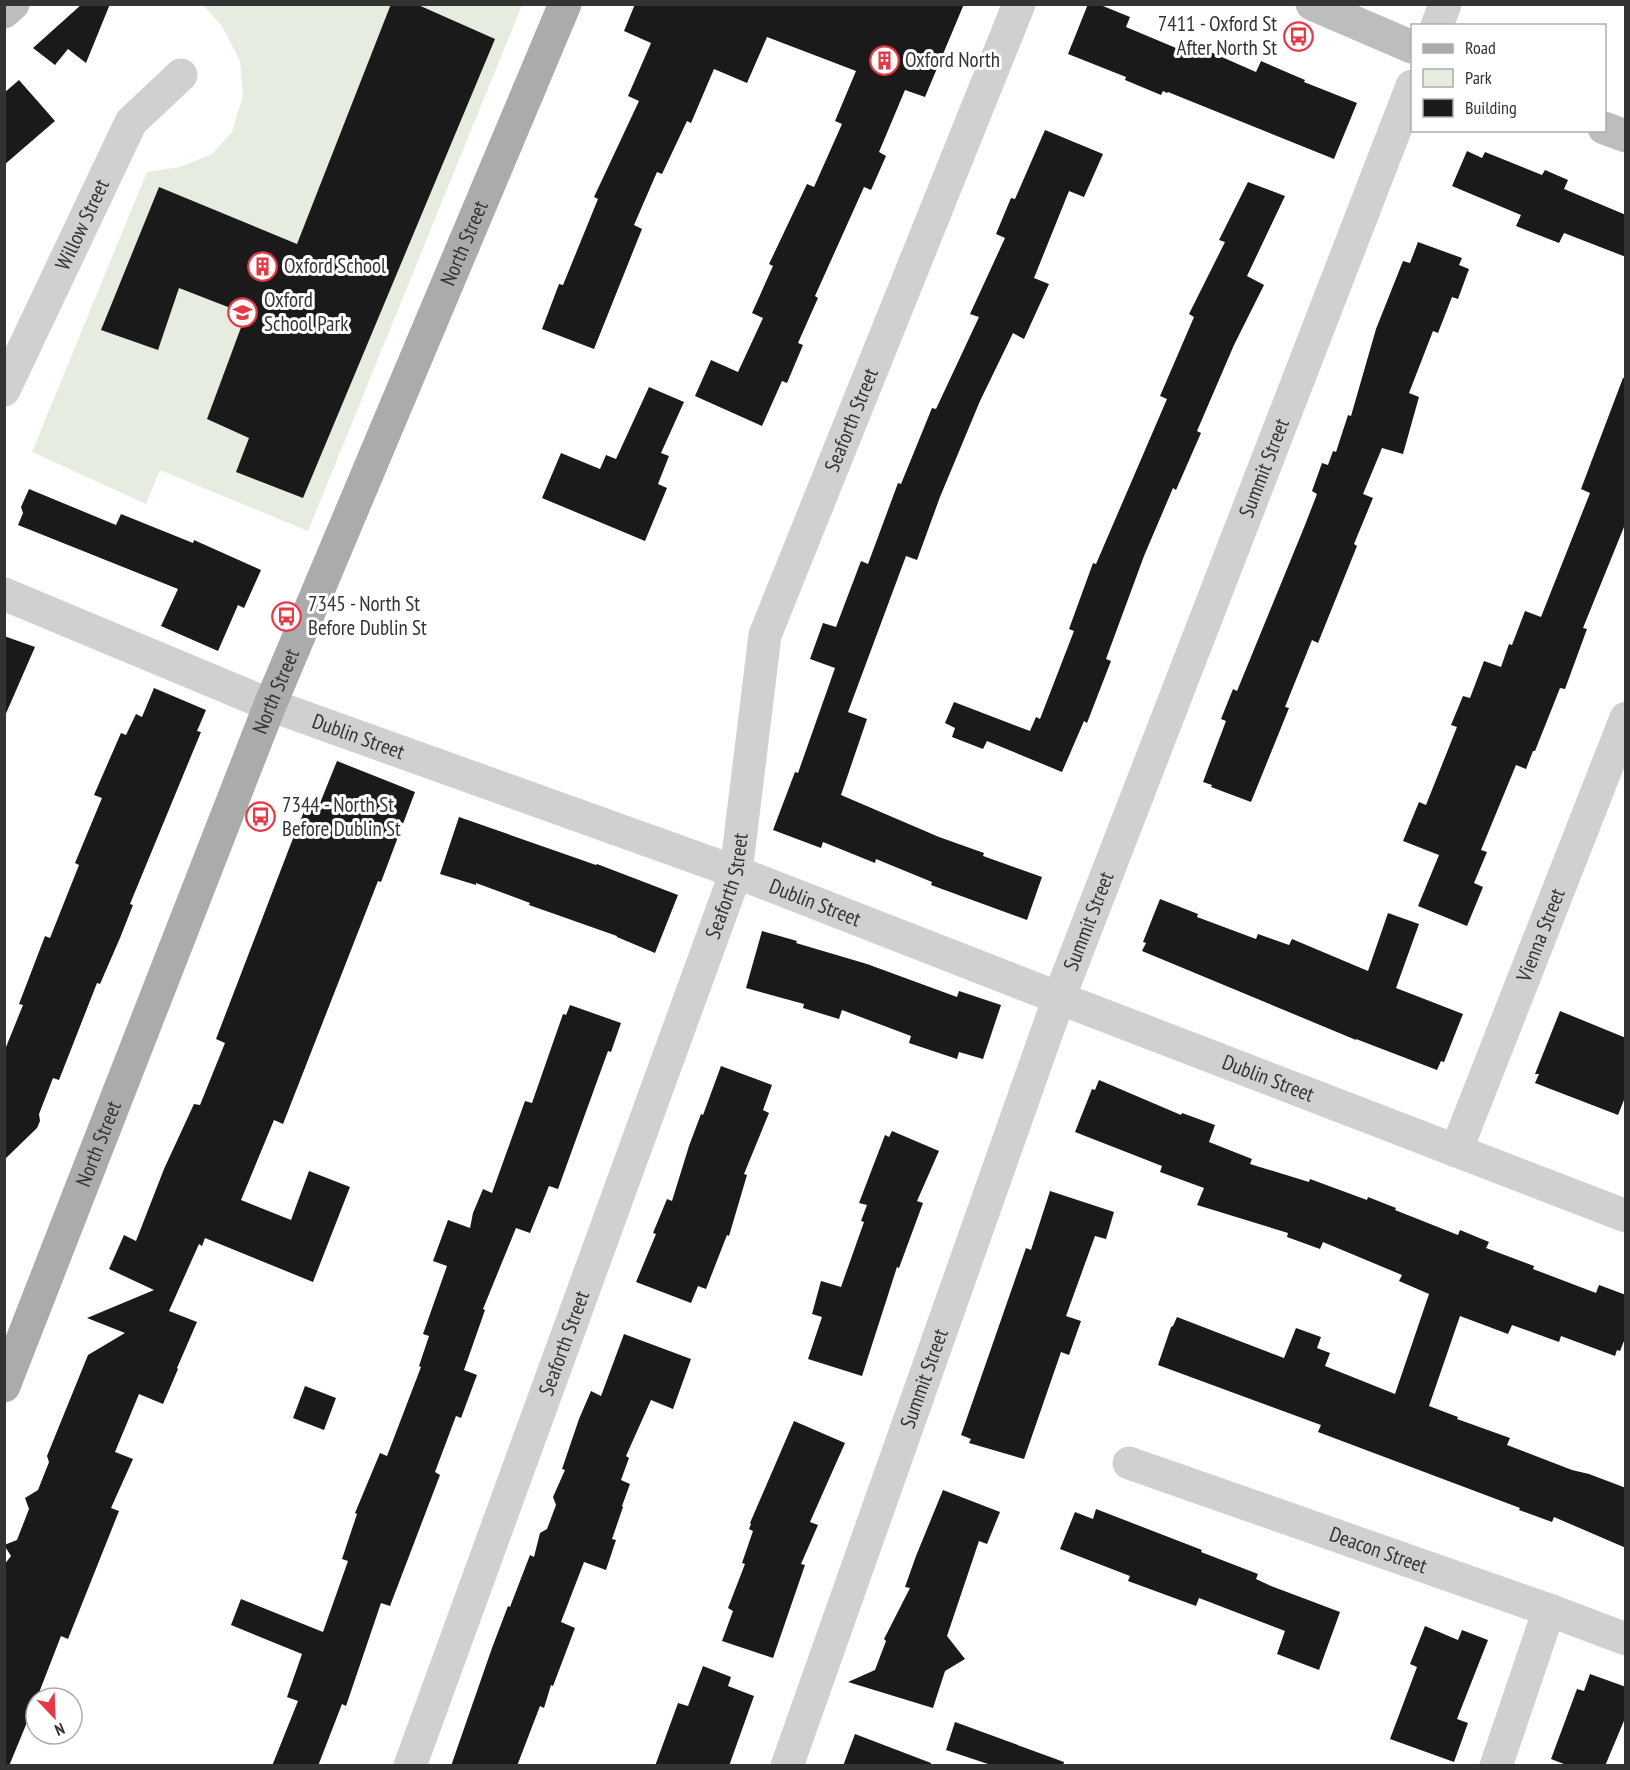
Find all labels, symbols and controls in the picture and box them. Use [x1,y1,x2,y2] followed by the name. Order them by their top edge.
[1158,10,1277,61] place label: 7411 - Oxford St After North St
[1282,20,1314,52] bus stop icon: 7411 - Oxford St After North St
[1411,24,1606,132] legend
[1465,36,1496,59] text: Road
[868,44,900,76] building icon: Oxford North
[905,46,1000,73] place label: Oxford North
[1465,66,1492,89] text: Park
[1465,96,1517,119] text: Building
[49,174,115,274] street label: Willow Street
[434,196,494,290] street label: North Street
[247,250,279,282] building icon: Oxford School
[284,252,386,279] place label: Oxford School
[264,286,348,337] place label: Oxford School Park
[227,296,259,328] school or university icon: Oxford School Park
[818,364,884,476] street label: Seaforth Street
[1232,414,1295,521] street label: Summit Street
[308,590,427,641] place label: 7345 - North St Before Dublin St
[271,600,303,632] bus stop icon: 7345 - North St Before Dublin St
[246,644,305,738] street label: North Street
[309,707,408,765] street label: Dublin Street
[282,791,401,842] place label: 7344 - North St Before Dublin St
[245,801,277,833] bus stop icon: 7344 - North St Before Dublin St
[699,831,754,943] street label: Seaforth Street
[1057,868,1120,974] street label: Summit Street
[766,872,865,932] street label: Dublin Street
[1510,884,1571,986] street label: Vienna Street
[1219,1048,1318,1108] street label: Dublin Street
[69,1097,127,1190] street label: North Street
[532,1287,595,1399] street label: Seaforth Street
[894,1325,954,1432] street label: Summit Street
[1326,1520,1431,1579] street label: Deacon Street
[24,1686,84,1746] north arrow
[52,1719,68,1741] text: N

